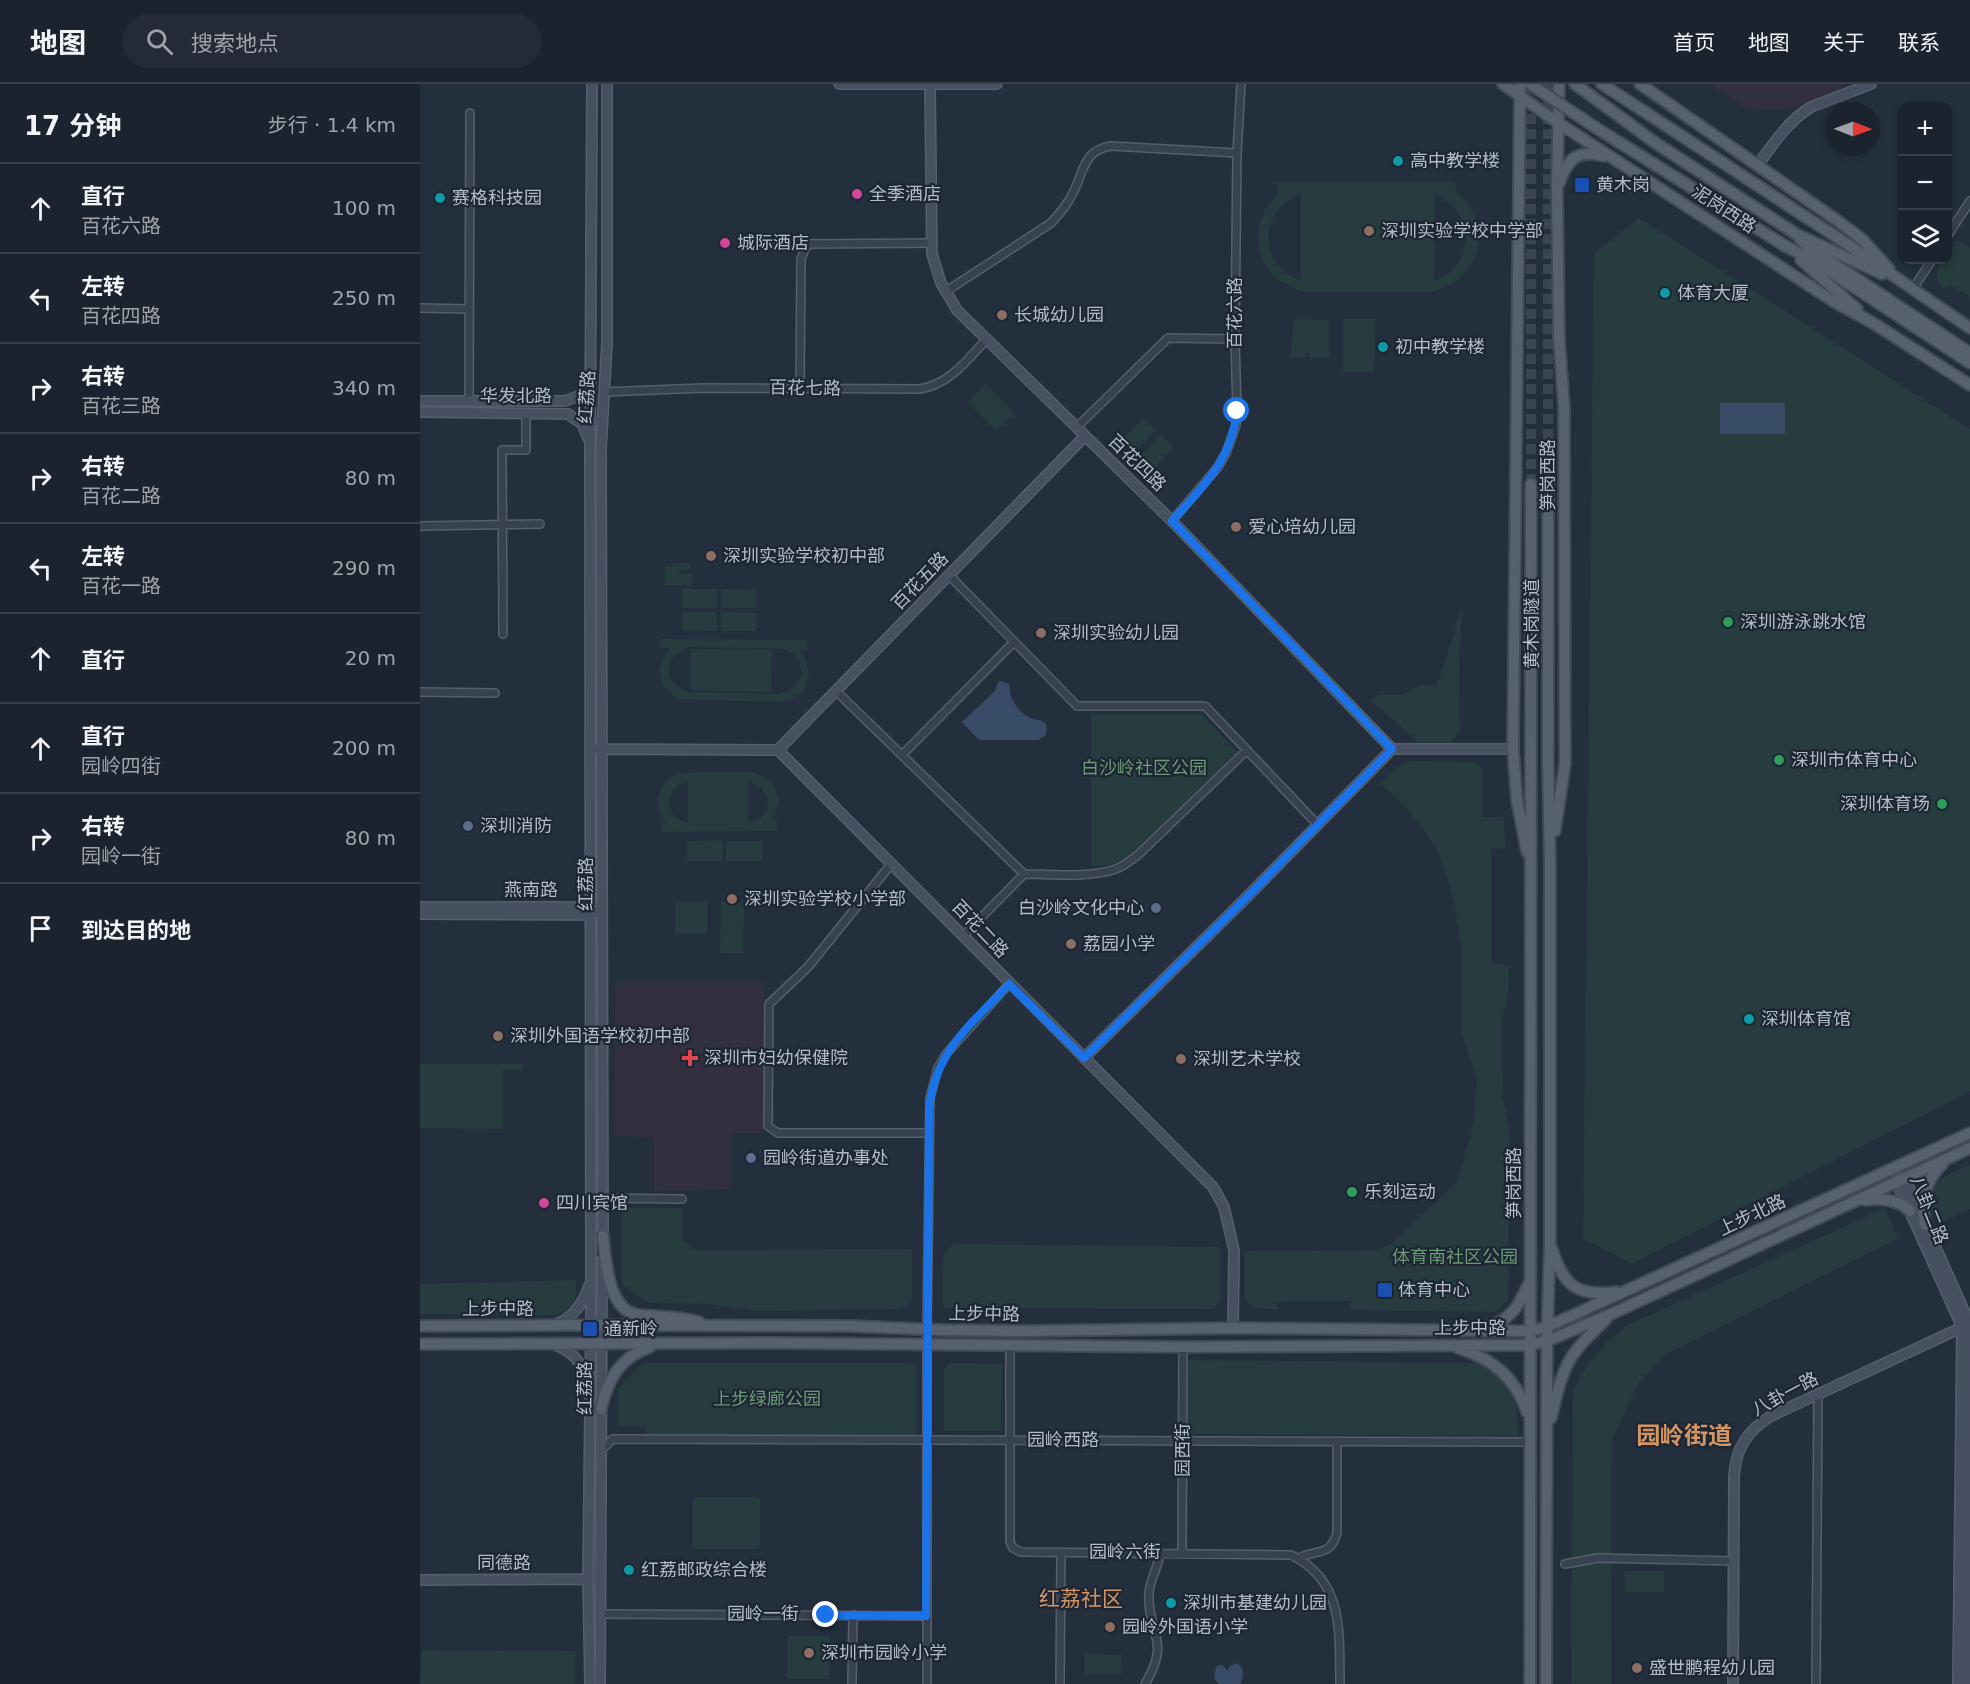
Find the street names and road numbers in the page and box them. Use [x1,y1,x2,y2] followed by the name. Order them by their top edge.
[1688,180,1760,237] street label: 泥岗西路
[1224,277,1245,349] street label: 百花六路
[574,369,599,425] street label: 红荔路
[769,376,841,399] street label: 百花七路
[480,385,552,406] street label: 华发北路
[1104,430,1171,495] street label: 百花四路
[1537,439,1558,511] street label: 笋岗西路
[887,547,952,614] street label: 百花五路
[1521,579,1542,669] street label: 黄木岗隧道
[575,857,596,911] street label: 红荔路
[504,879,558,900] street label: 燕南路
[948,895,1013,962] street label: 百花二路
[1503,1147,1524,1219] street label: 笋岗西路
[1906,1173,1953,1247] street label: 八卦二路
[1715,1190,1789,1239] street label: 上步北路
[462,1298,534,1319] street label: 上步中路
[948,1302,1020,1325] street label: 上步中路
[1434,1317,1506,1338] street label: 上步中路
[574,1361,595,1415] street label: 红荔路
[1748,1367,1821,1420] street label: 八卦一路
[1172,1423,1193,1477] street label: 园西街
[1027,1429,1099,1450] street label: 园岭西路
[1089,1541,1161,1562] street label: 园岭六街
[477,1552,531,1573] street label: 同德路
[727,1603,799,1624] street label: 园岭一街

